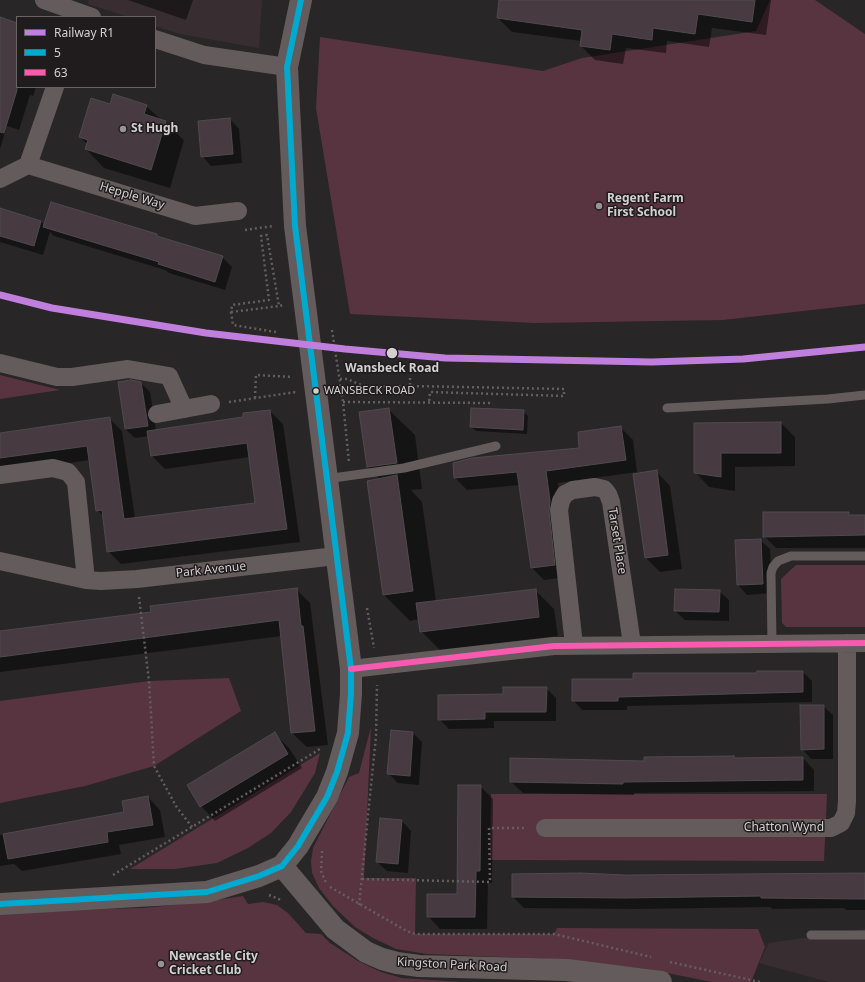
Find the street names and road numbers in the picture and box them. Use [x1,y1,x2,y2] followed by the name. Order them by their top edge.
[98,179,166,213] street label: Hepple Way
[605,507,629,575] street label: Tarset Place
[175,559,247,581] street label: Park Avenue
[744,821,824,835] street label: Chatton Wynd
[396,955,508,975] street label: Kingston Park Road

